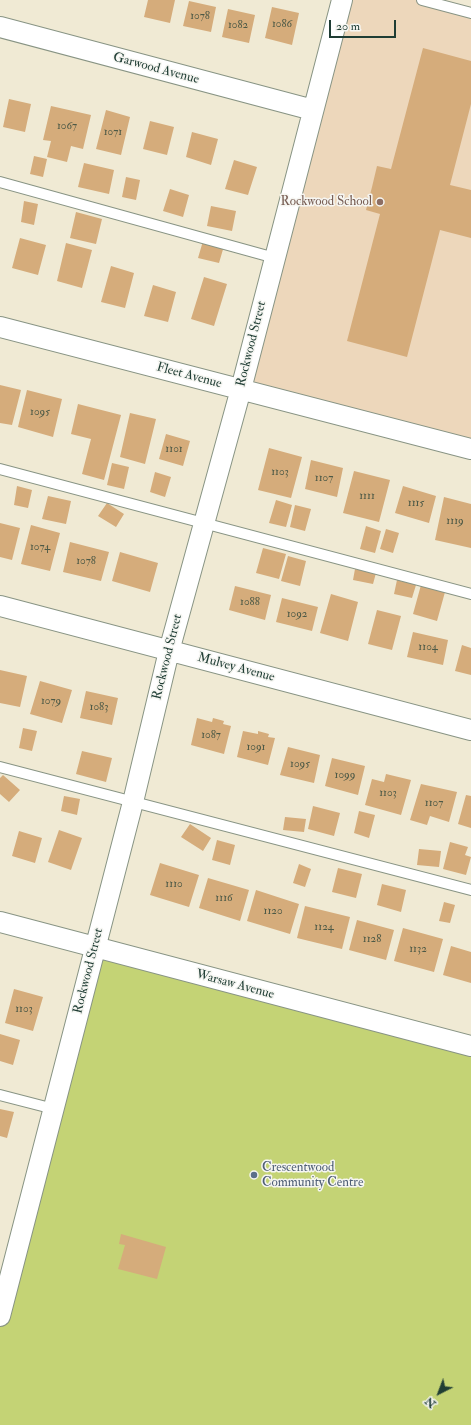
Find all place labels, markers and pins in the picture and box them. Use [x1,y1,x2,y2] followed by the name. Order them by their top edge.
[281,194,372,210] place label: Rockwood School
[375,197,385,207] marker: Rockwood School
[262,1160,363,1191] place label: Crescentwood Community Centre
[249,1170,259,1180] marker: Crescentwood Community Centre

